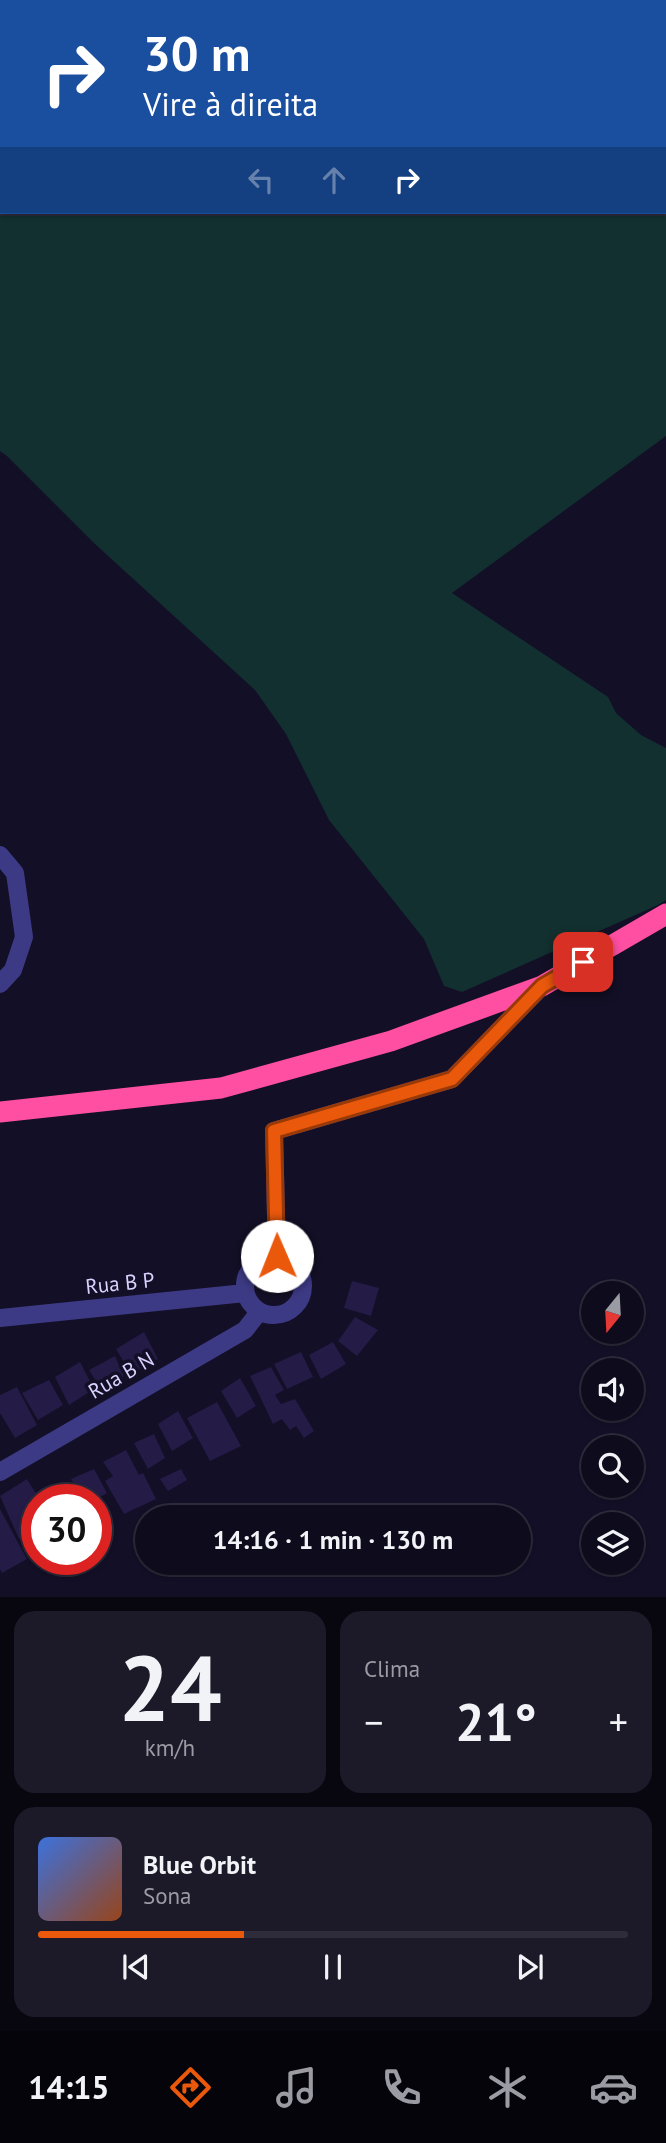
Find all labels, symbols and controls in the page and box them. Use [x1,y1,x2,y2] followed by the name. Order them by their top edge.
[143,21,250,85] text: 30 m
[28,28,119,119] icon: right
[143,83,318,125] text: Vire à direita
[242,161,280,199] icon: left
[315,161,353,199] icon: ahead
[388,161,426,199] icon: right
[553,932,613,992] pin
[564,943,602,981] icon: arrive
[240,1219,314,1293] position arrow
[84,1266,156,1300] street label: Rua B P
[581,1281,644,1344] north arrow
[581,1281,644,1575] map controls
[83,1345,159,1405] street label: Rua B N
[581,1358,644,1421] button: sound
[581,1435,644,1498] button: search
[21,1484,112,1575] speed limit sign: 30
[581,1512,644,1575] button: layers
[213,1523,453,1556] text: 14:16 · 1 min · 130 m
[118,1628,222,1746] text: 24
[364,1654,420,1683] text: Clima
[455,1688,537,1755] text: 21°
[364,1697,383,1746] text: −
[609,1697,628,1746] text: +
[145,1733,195,1762] text: km/h
[143,1848,256,1881] text: Blue Orbit
[143,1881,192,1910] text: Sona
[117,1948,155,1986] icon: previous
[314,1948,352,1986] icon: pause
[511,1948,549,1986] icon: next
[166,2063,215,2112] icon: directions
[272,2063,321,2112] icon: music
[377,2063,426,2112] icon: phone
[483,2063,532,2112] icon: climate
[589,2063,638,2112] icon: car
[28,2066,110,2108] text: 14:15

